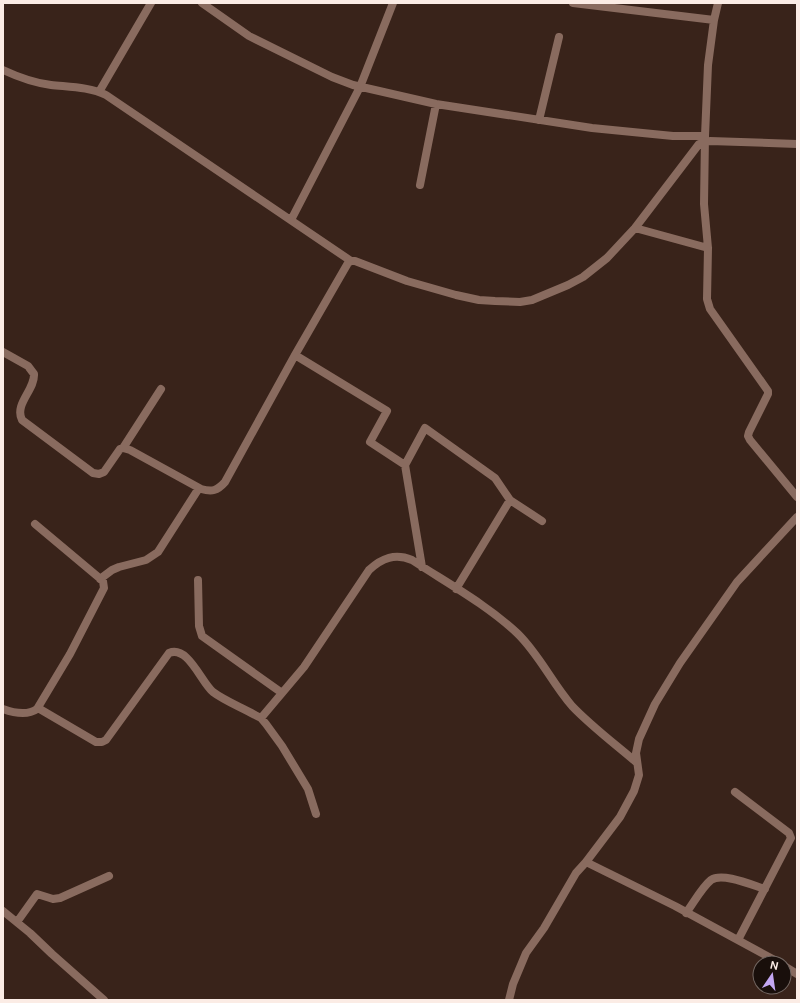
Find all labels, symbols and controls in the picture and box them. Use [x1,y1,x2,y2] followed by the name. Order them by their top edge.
[752,955,792,995] north arrow
[769,958,780,973] text: N

